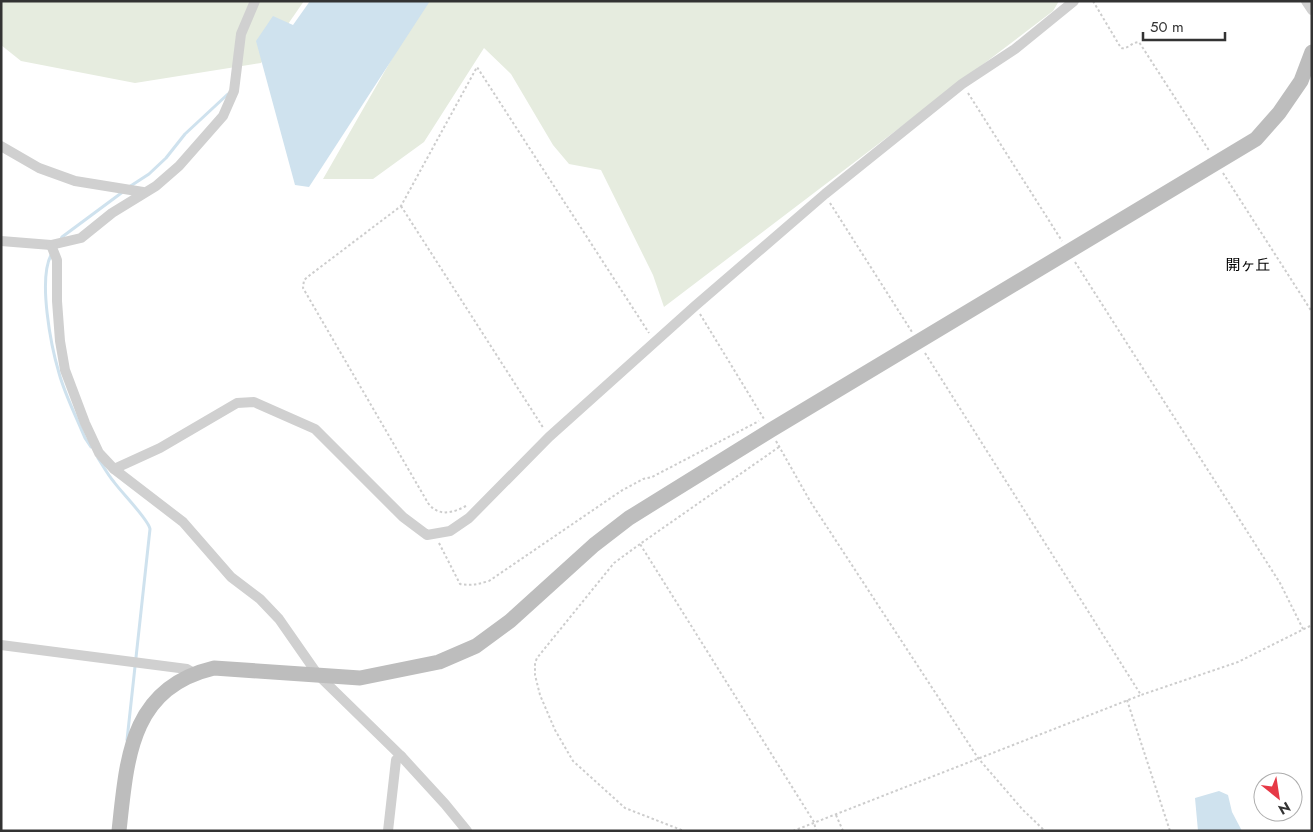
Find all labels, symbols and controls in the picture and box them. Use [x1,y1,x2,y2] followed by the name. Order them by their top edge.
[1143,10,1226,42] scale bar
[1150,16,1184,38] text: 50 m
[1225,254,1271,276] district label: 開ヶ丘
[1253,772,1303,822] north arrow
[1275,797,1294,820] text: N

